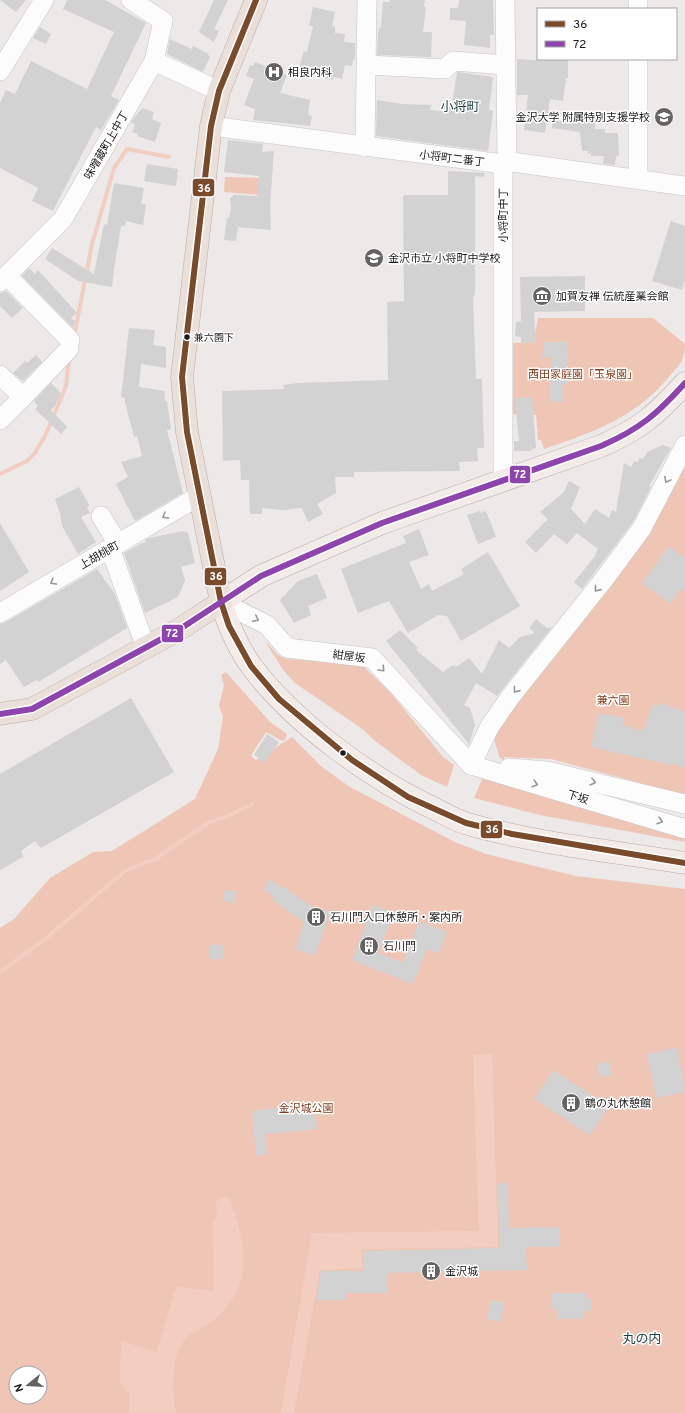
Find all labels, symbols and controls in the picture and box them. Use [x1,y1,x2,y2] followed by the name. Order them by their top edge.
[537,8,677,60] legend
[573,17,587,33] text: 36
[573,37,586,53] text: 72
[263,61,285,83] hospital icon: 相良内科
[288,66,332,80] place label: 相良内科
[440,99,480,116] district label: 小将町
[653,106,675,128] school or university icon: 金沢大学 附属特別支援学校
[82,109,132,182] street label: 味噌蔵町上中丁
[515,111,650,125] place label: 金沢大学 附属特別支援学校
[418,148,485,170] street label: 小将町二番丁
[192,178,215,197] line badge: 36
[197,182,211,196] text: 36
[497,188,511,243] street label: 小将町中丁
[363,247,385,269] school or university icon: 金沢市立 小将町中学校
[388,252,501,266] place label: 金沢市立 小将町中学校
[531,285,553,307] museum icon: 加賀友禅 伝統産業会館
[556,290,669,304] place label: 加賀友禅 伝統産業会館
[182,332,192,342] marker: 兼六園下
[194,332,234,345] place label: 兼六園下
[528,368,638,382] park label: 西田家庭園「玉泉園」
[509,465,531,484] line badge: 72
[514,468,526,482] text: 72
[665,475,672,483] one-way arrow
[162,512,169,519] one-way arrow
[77,539,122,573] street label: 上胡桃町
[204,567,227,586] line badge: 36
[209,570,223,584] text: 36
[50,577,57,584] one-way arrow
[595,584,602,591] one-way arrow
[251,614,259,622] one-way arrow
[161,624,184,643] line badge: 72
[166,627,178,641] text: 72
[332,648,366,666] street label: 紺屋坂
[377,664,385,672] one-way arrow
[513,685,520,692] one-way arrow
[597,694,630,708] park label: 兼六園
[338,748,348,758] unlabelled marker
[590,777,596,785] one-way arrow
[532,779,539,788] one-way arrow
[565,788,590,808] street label: 下坂
[656,816,663,825] one-way arrow
[480,820,503,839] line badge: 36
[485,823,499,837] text: 36
[305,906,327,928] building icon: 石川門入口休憩所・案内所
[330,911,463,925] place label: 石川門入口休憩所・案内所
[358,935,380,957] building icon: 石川門
[383,940,416,954] place label: 石川門
[560,1092,582,1114] building icon: 鶴の丸休憩館
[585,1097,651,1111] place label: 鶴の丸休憩館
[279,1102,334,1116] park label: 金沢城公園
[420,1260,442,1282] building icon: 金沢城
[445,1265,478,1279] place label: 金沢城
[622,1332,662,1348] district label: 丸の内
[8,1365,48,1405] north arrow
[12,1382,27,1394] text: N

